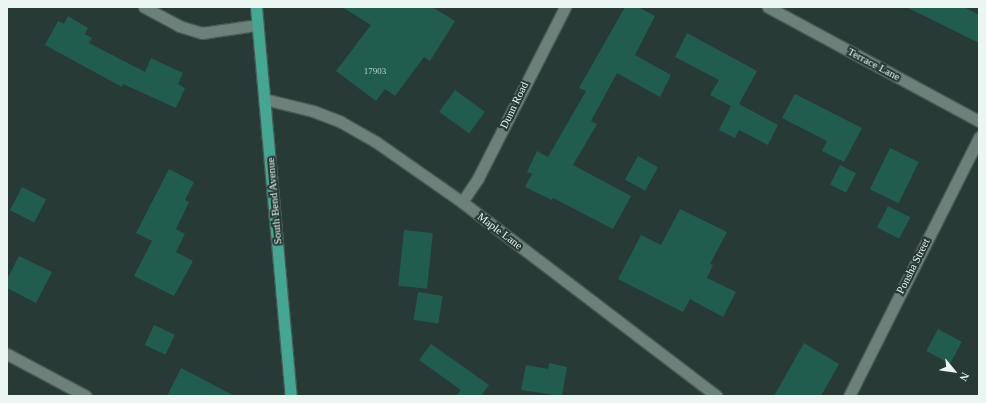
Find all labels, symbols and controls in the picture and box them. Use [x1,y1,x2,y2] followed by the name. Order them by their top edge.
[845,45,903,83] street label: Terrace Lane
[364,66,386,76] house number: 17903
[497,79,531,131] street label: Dunn Road
[264,157,284,245] street label: South Bend Avenue
[475,210,525,252] street label: Maple Lane
[893,236,933,296] street label: Ponsha Street
[934,351,974,391] north arrow
[957,370,972,383] text: N

